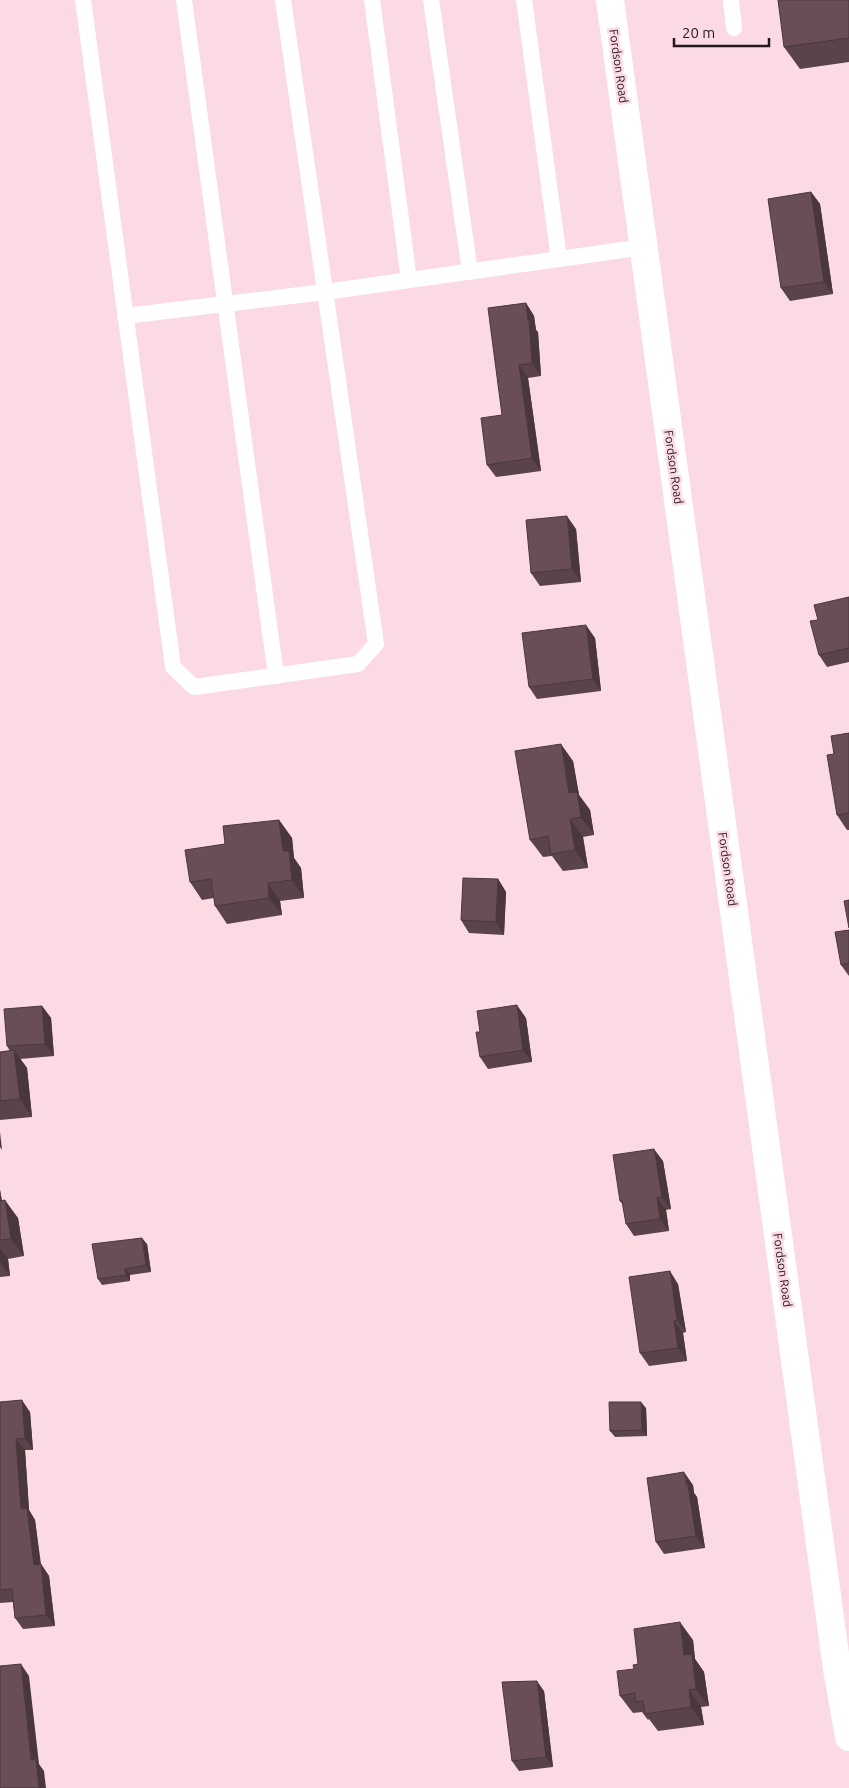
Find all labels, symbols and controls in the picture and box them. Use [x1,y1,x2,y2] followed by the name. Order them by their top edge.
[674,15,769,47] scale bar
[682,24,715,41] text: 20 m
[607,28,631,104] street label: Fordson Road
[662,429,686,505] street label: Fordson Road
[716,831,740,907] street label: Fordson Road
[771,1232,795,1308] street label: Fordson Road

